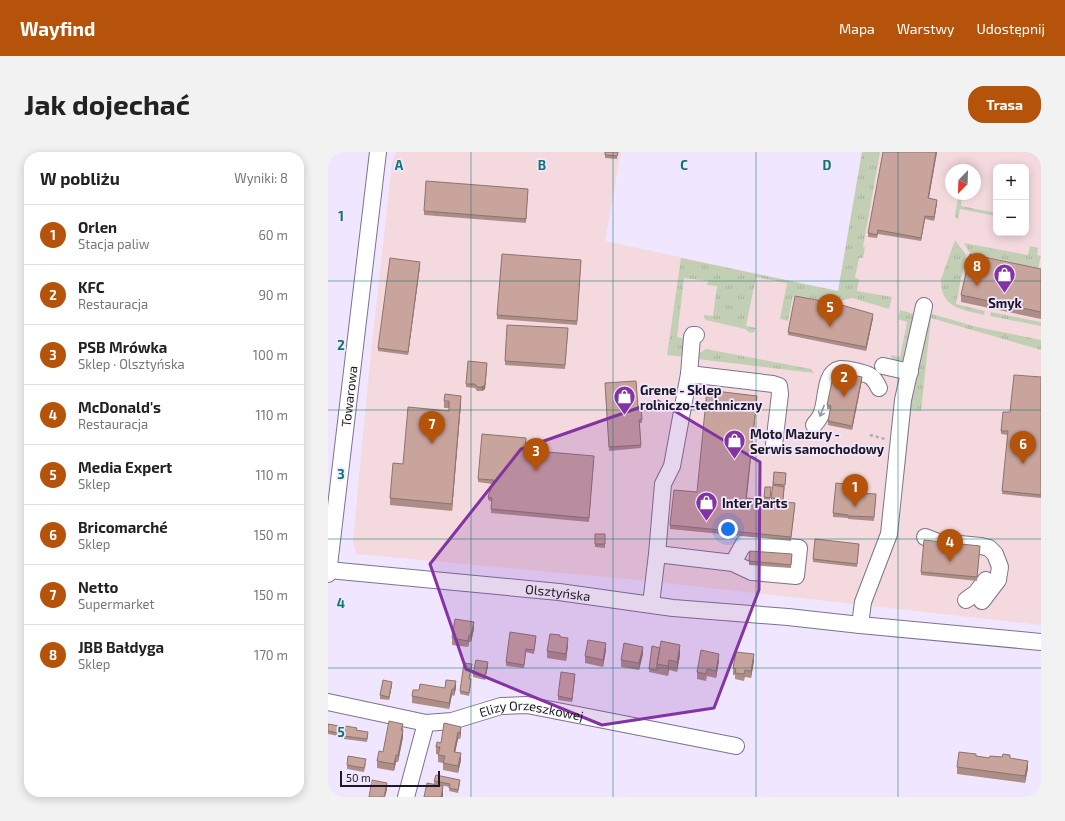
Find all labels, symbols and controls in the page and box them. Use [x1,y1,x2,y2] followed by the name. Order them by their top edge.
[20,17,95,40] text: Wayfind
[839,20,875,37] text: Mapa
[897,20,955,37] text: Warstwy
[977,20,1045,37] text: Udostępnij
[968,86,1041,123] button: Trasa
[24,87,190,121] text: Jak dojechać
[395,157,404,173] text: A
[538,157,546,173] text: B
[680,157,688,173] text: C
[823,157,832,173] text: D
[945,164,981,200] north arrow
[993,164,1029,236] map controls
[993,164,1029,200] button: +
[40,168,120,188] text: W pobliżu
[234,170,288,186] text: Wyniki: 8
[993,200,1029,236] button: −
[338,208,344,224] text: 1
[78,218,117,236] text: Orlen
[50,227,56,243] text: 1
[258,227,288,243] text: 60 m
[78,236,149,252] text: Stacja paliw
[964,253,990,286] pin: 8
[992,262,1018,295] shop icon: Smyk
[78,278,105,296] text: KFC
[49,287,57,303] text: 2
[258,287,288,303] text: 90 m
[817,294,843,327] pin: 5
[988,295,1023,311] place label: Smyk
[78,296,148,312] text: Restauracja
[337,337,345,353] text: 2
[78,338,167,356] text: PSB Mrówka
[49,347,57,363] text: 3
[253,347,288,363] text: 100 m
[78,356,185,372] text: Sklep · Olsztyńska
[831,364,857,397] pin: 2
[337,365,361,428] street label: Towarowa
[640,382,763,413] place label: Grene - Sklep rolniczo-techniczny
[611,384,637,417] shop icon: Grene - Sklep rolniczo-techniczny
[78,398,161,416] text: McDonald's
[817,405,825,417] one-way arrow
[49,407,57,423] text: 4
[256,407,288,423] text: 110 m
[419,411,445,444] pin: 7
[78,416,148,432] text: Restauracja
[750,426,885,457] place label: Moto Mazury - Serwis samochodowy
[721,428,747,461] shop icon: Moto Mazury - Serwis samochodowy
[1010,431,1036,464] pin: 6
[523,438,549,471] pin: 3
[78,458,172,476] text: Media Expert
[337,466,345,482] text: 3
[49,467,57,483] text: 5
[256,467,288,483] text: 110 m
[842,474,868,507] pin: 1
[78,476,110,492] text: Sklep
[693,490,719,523] shop icon: Inter Parts
[722,495,788,511] place label: Inter Parts
[78,518,168,536] text: Bricomarché
[718,519,738,539] your location
[49,527,57,543] text: 6
[254,527,288,543] text: 150 m
[937,529,963,562] pin: 4
[78,536,110,552] text: Sklep
[78,578,118,596] text: Netto
[525,581,592,604] street label: Olsztyńska
[50,587,56,603] text: 7
[254,587,288,603] text: 150 m
[337,595,345,611] text: 4
[78,596,155,612] text: Supermarket
[78,638,164,656] text: JBB Bałdyga
[49,647,57,663] text: 8
[254,647,288,663] text: 170 m
[78,656,110,672] text: Sklep
[477,697,585,724] street label: Elizy Orzeszkowej
[337,724,345,740] text: 5
[340,769,440,788] scale bar
[346,771,371,784] text: 50 m

